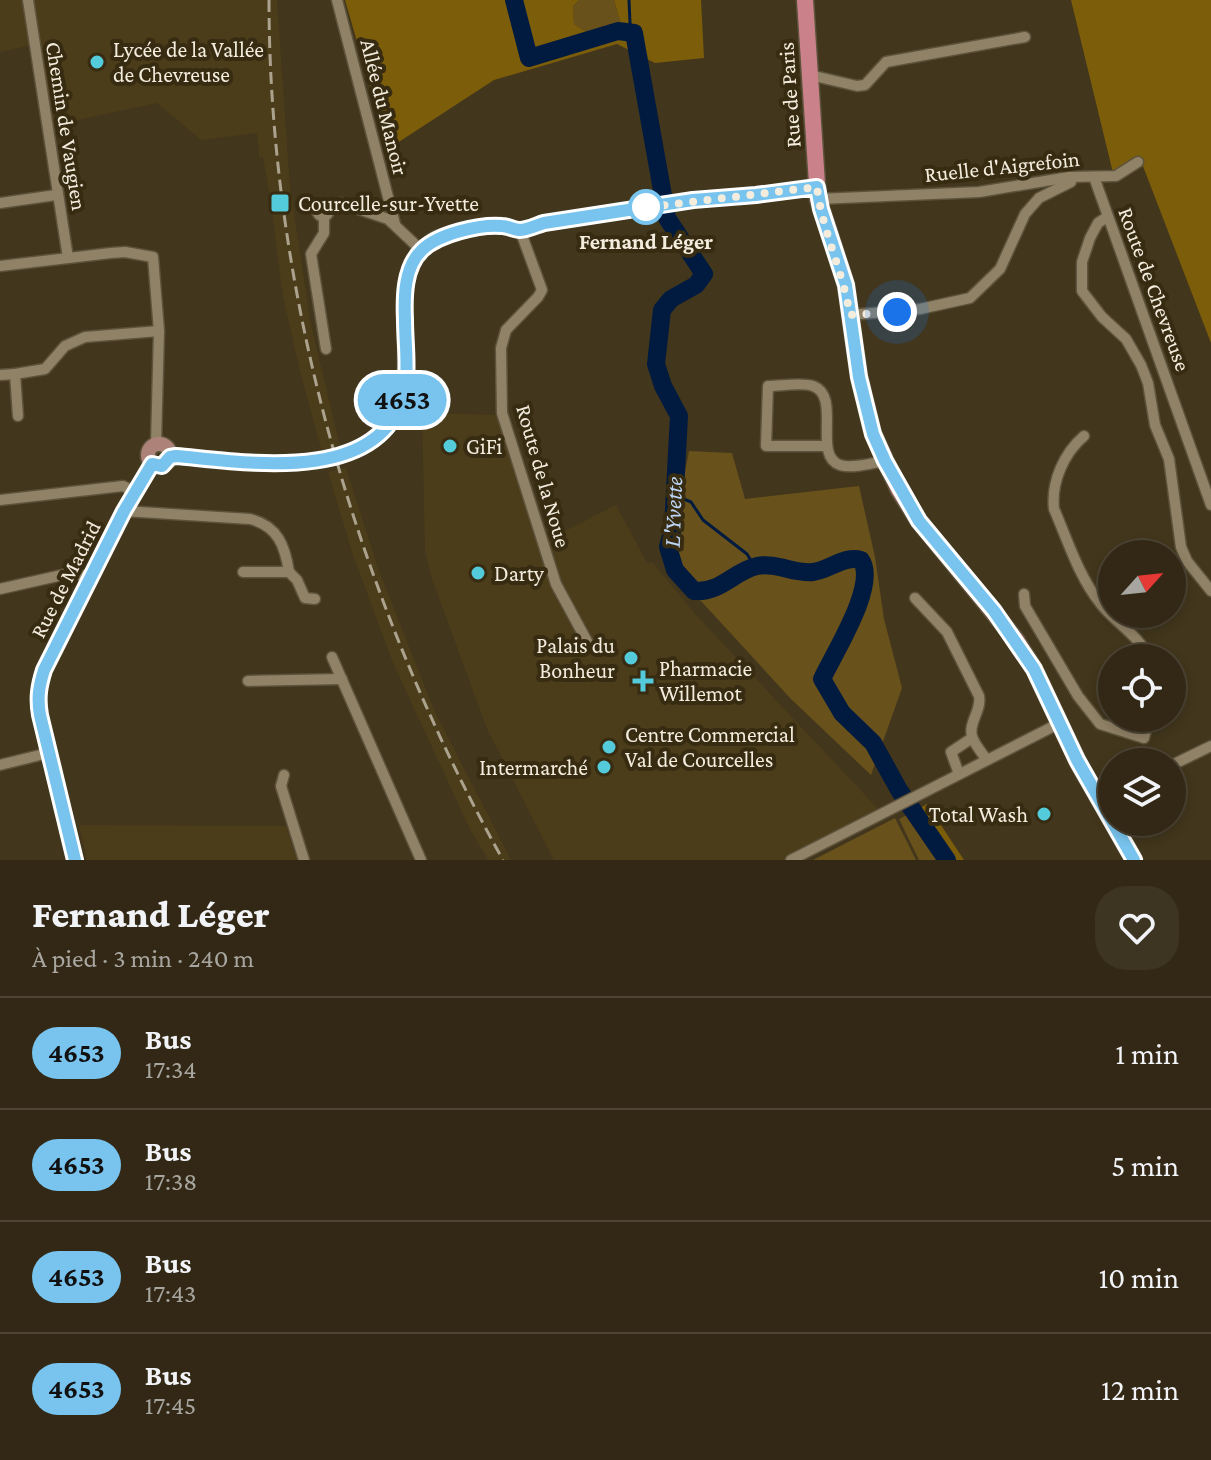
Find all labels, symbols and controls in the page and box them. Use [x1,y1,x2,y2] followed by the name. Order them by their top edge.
[355,36,414,178] street label: Allée du Manoir
[113,37,264,87] place label: Lycée de la Vallée de Chevreuse
[41,40,92,212] street label: Chemin de Vaugien
[773,41,806,149] street label: Rue de Paris
[88,53,106,71] marker: Lycée de la Vallée de Chevreuse
[923,146,1081,187] street label: Ruelle d'Aigrefoin
[629,190,663,224] marker: Fernand Léger
[298,191,479,216] place label: Courcelle-sur-Yvette
[269,192,291,214] marker: Courcelle-sur-Yvette
[1113,204,1196,374] street label: Route de Chevreuse
[579,229,713,254] place label: Fernand Léger
[877,292,917,332] your location
[346,374,458,426] line badge: 4653
[374,384,430,415] text: 4653
[511,402,576,550] street label: Route de la Noue
[466,434,502,459] place label: GiFi
[441,437,459,455] marker: GiFi
[658,476,687,548] water label: L'Yvette
[25,516,106,642] street label: Rue de Madrid
[1098,540,1186,628] north arrow
[1098,540,1186,836] map controls
[494,561,545,586] place label: Darty
[469,564,487,582] marker: Darty
[536,633,615,683] place label: Palais du Bonheur
[1098,644,1186,732] button: locate
[622,649,640,667] marker: Palais du Bonheur
[659,656,752,706] place label: Pharmacie Willemot
[634,672,652,690] marker: Pharmacie Willemot
[625,722,795,772] place label: Centre Commercial Val de Courcelles
[600,738,618,756] marker: Centre Commercial Val de Courcelles
[1098,748,1186,836] button: layers
[479,755,588,780] place label: Intermarché
[595,758,613,776] marker: Intermarché
[929,802,1028,827] place label: Total Wash
[1035,805,1053,823] marker: Total Wash
[1095,886,1179,970] button: heart
[32,893,270,935] text: Fernand Léger
[32,944,254,973] text: À pied · 3 min · 240 m
[145,1022,192,1055] text: Bus
[48,1037,105,1068] text: 4653
[1115,1037,1179,1070] text: 1 min
[145,1055,197,1084] text: 17:34
[145,1134,192,1167] text: Bus
[48,1149,105,1180] text: 4653
[1111,1149,1179,1182] text: 5 min
[145,1167,197,1196] text: 17:38
[145,1246,192,1279] text: Bus
[48,1261,105,1292] text: 4653
[1098,1261,1179,1294] text: 10 min
[145,1279,196,1308] text: 17:43
[145,1358,192,1391] text: Bus
[48,1373,105,1404] text: 4653
[1101,1373,1179,1406] text: 12 min
[145,1391,196,1420] text: 17:45

